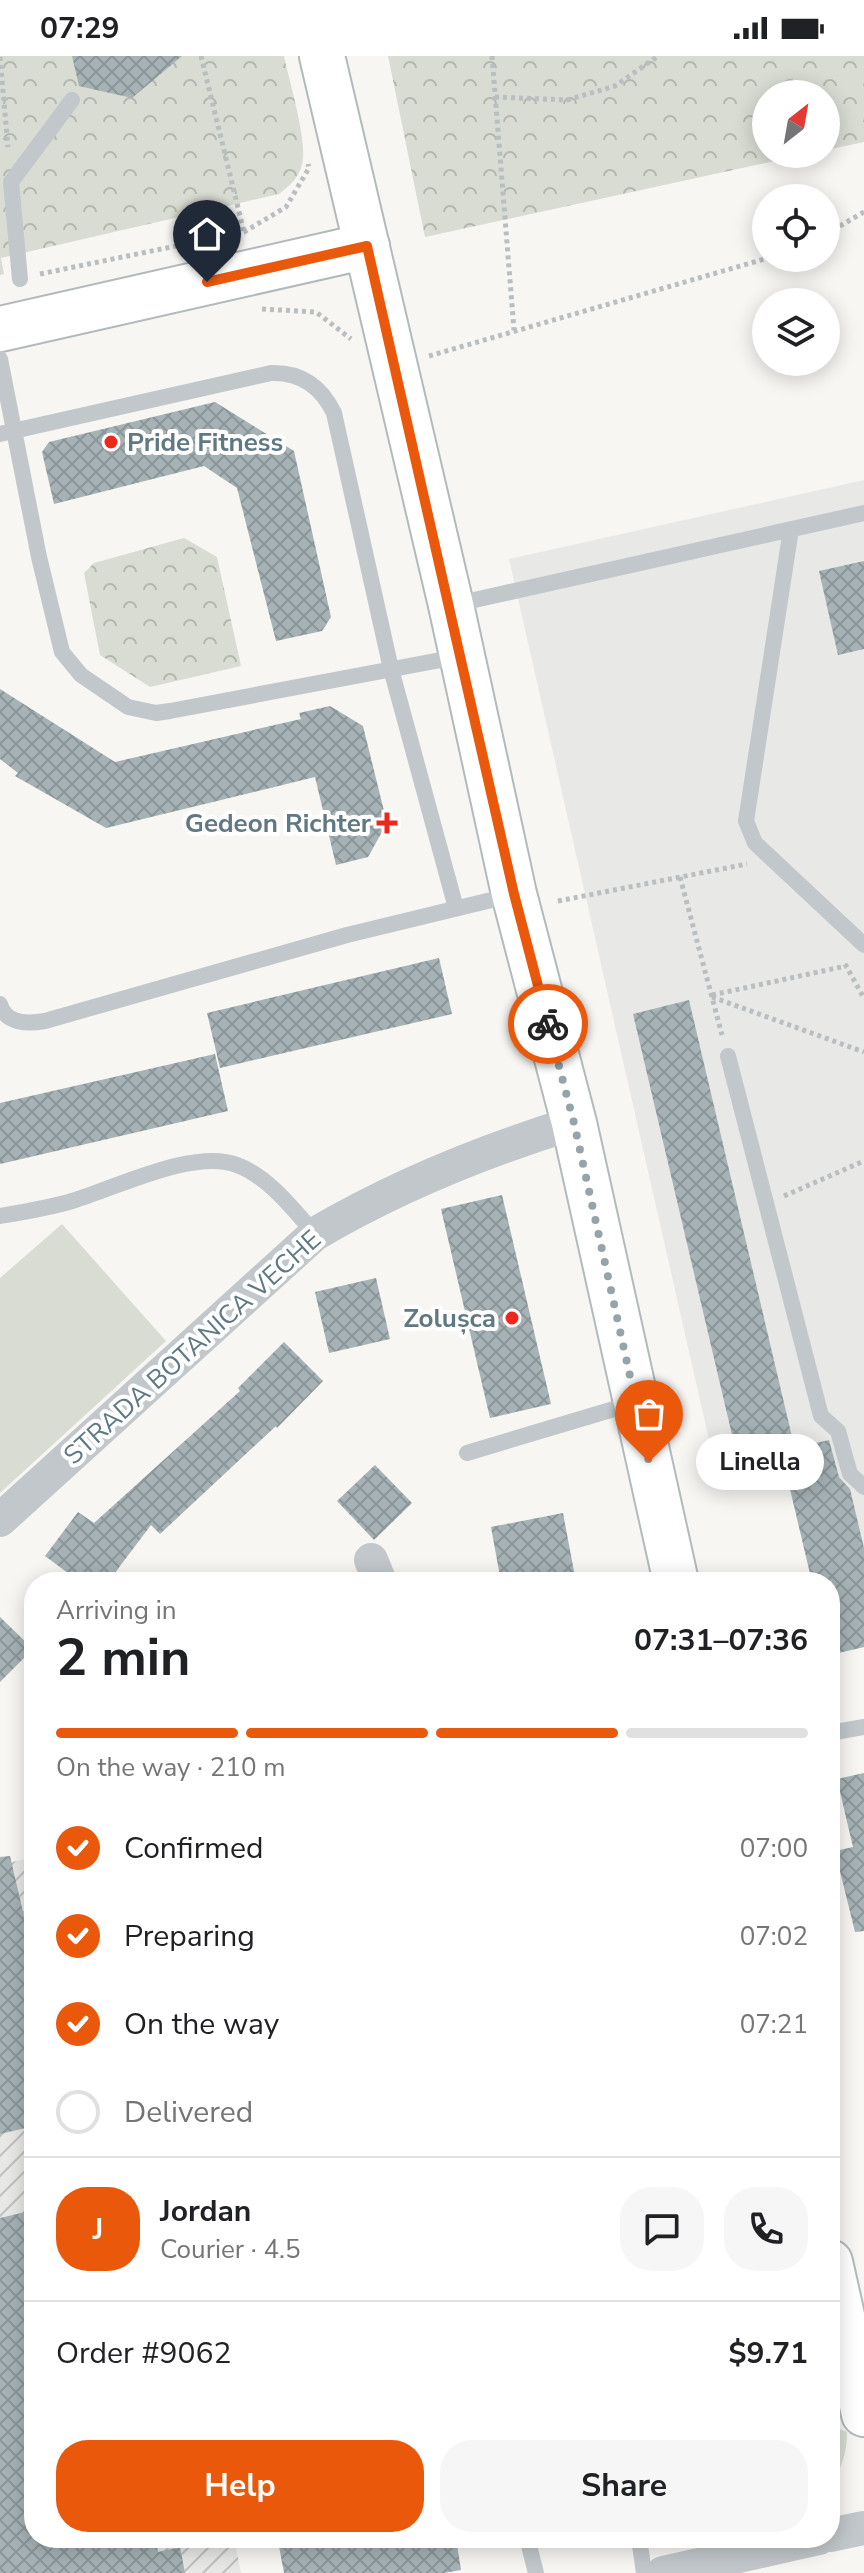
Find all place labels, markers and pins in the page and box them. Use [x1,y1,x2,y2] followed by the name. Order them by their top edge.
[173,200,241,282] pin
[127,425,283,460] place label: Pride Fitness
[102,433,120,451] marker: Pride Fitness
[185,806,372,841] place label: Gedeon Richter
[378,814,396,832] marker: Gedeon Richter
[403,1301,496,1336] place label: Zolușca
[503,1309,521,1327] marker: Zolușca
[615,1380,683,1462] pin
[697,1434,825,1490] callout: Linella

